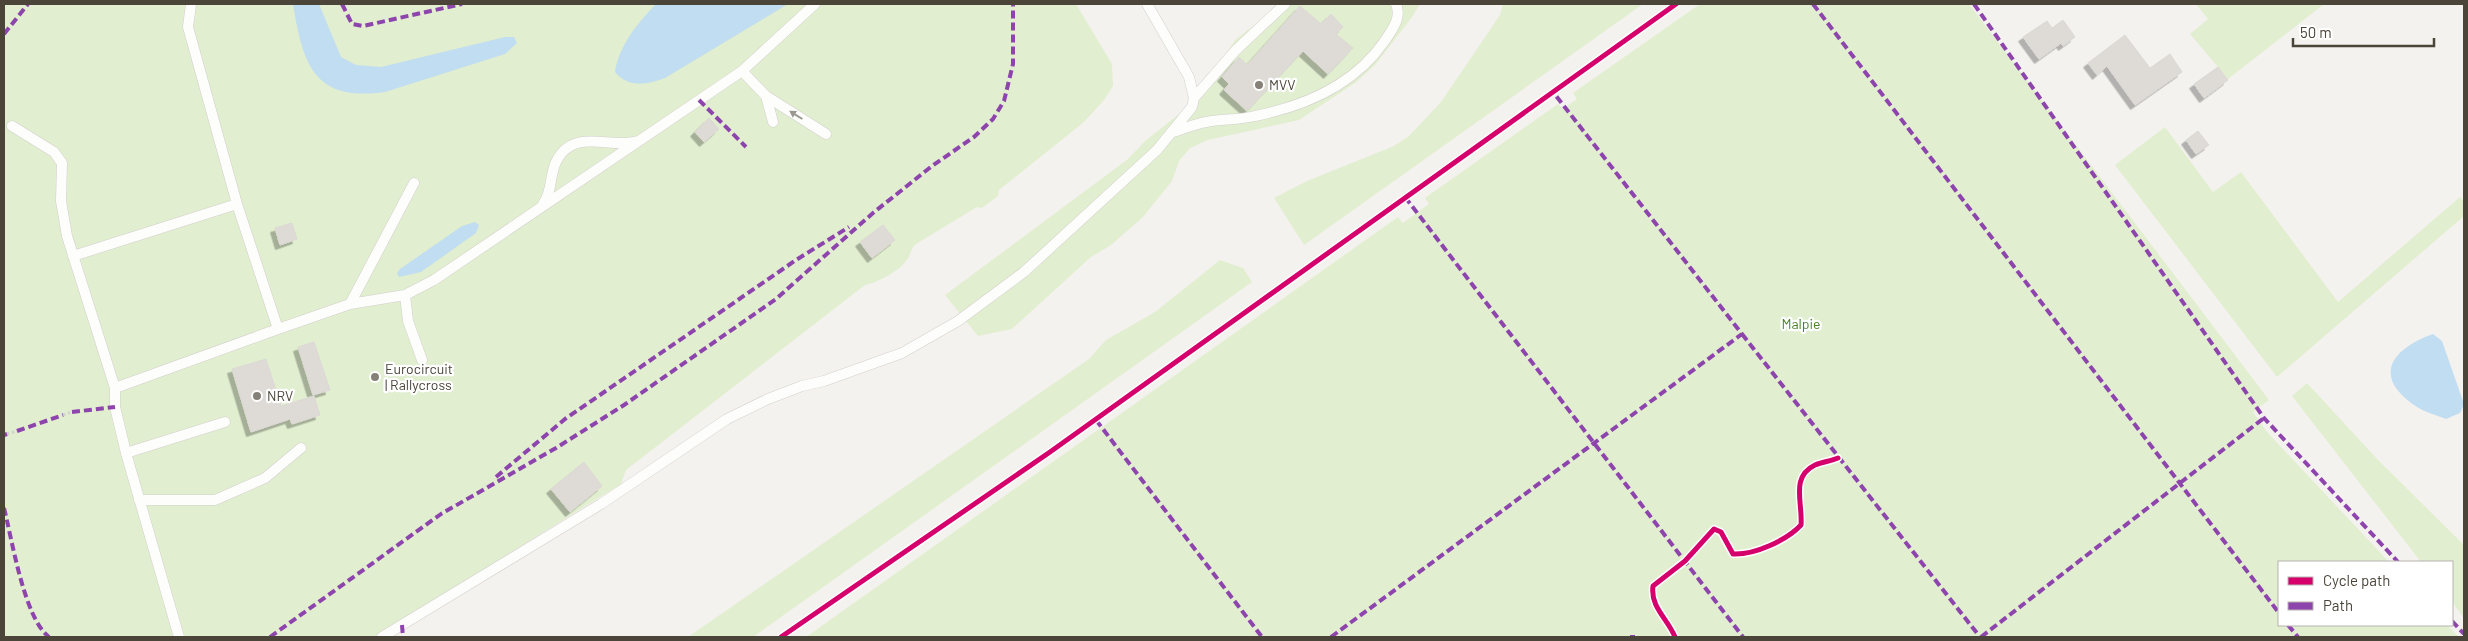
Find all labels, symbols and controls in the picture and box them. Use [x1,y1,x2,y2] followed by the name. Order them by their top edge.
[2293,15,2434,47] scale bar
[2300,23,2332,41] text: 50 m
[1269,76,1296,93] place label: MVV
[1253,79,1265,91] marker: MVV
[790,110,803,119] one-way arrow
[1781,315,1821,332] park label: Malpie
[385,360,453,393] place label: Eurocircuit | Rallycross
[369,371,381,383] marker: Eurocircuit | Rallycross
[267,387,293,404] place label: NRV
[251,390,263,402] marker: NRV
[2278,561,2453,626] legend
[2323,571,2390,589] text: Cycle path
[2323,596,2353,614] text: Path

